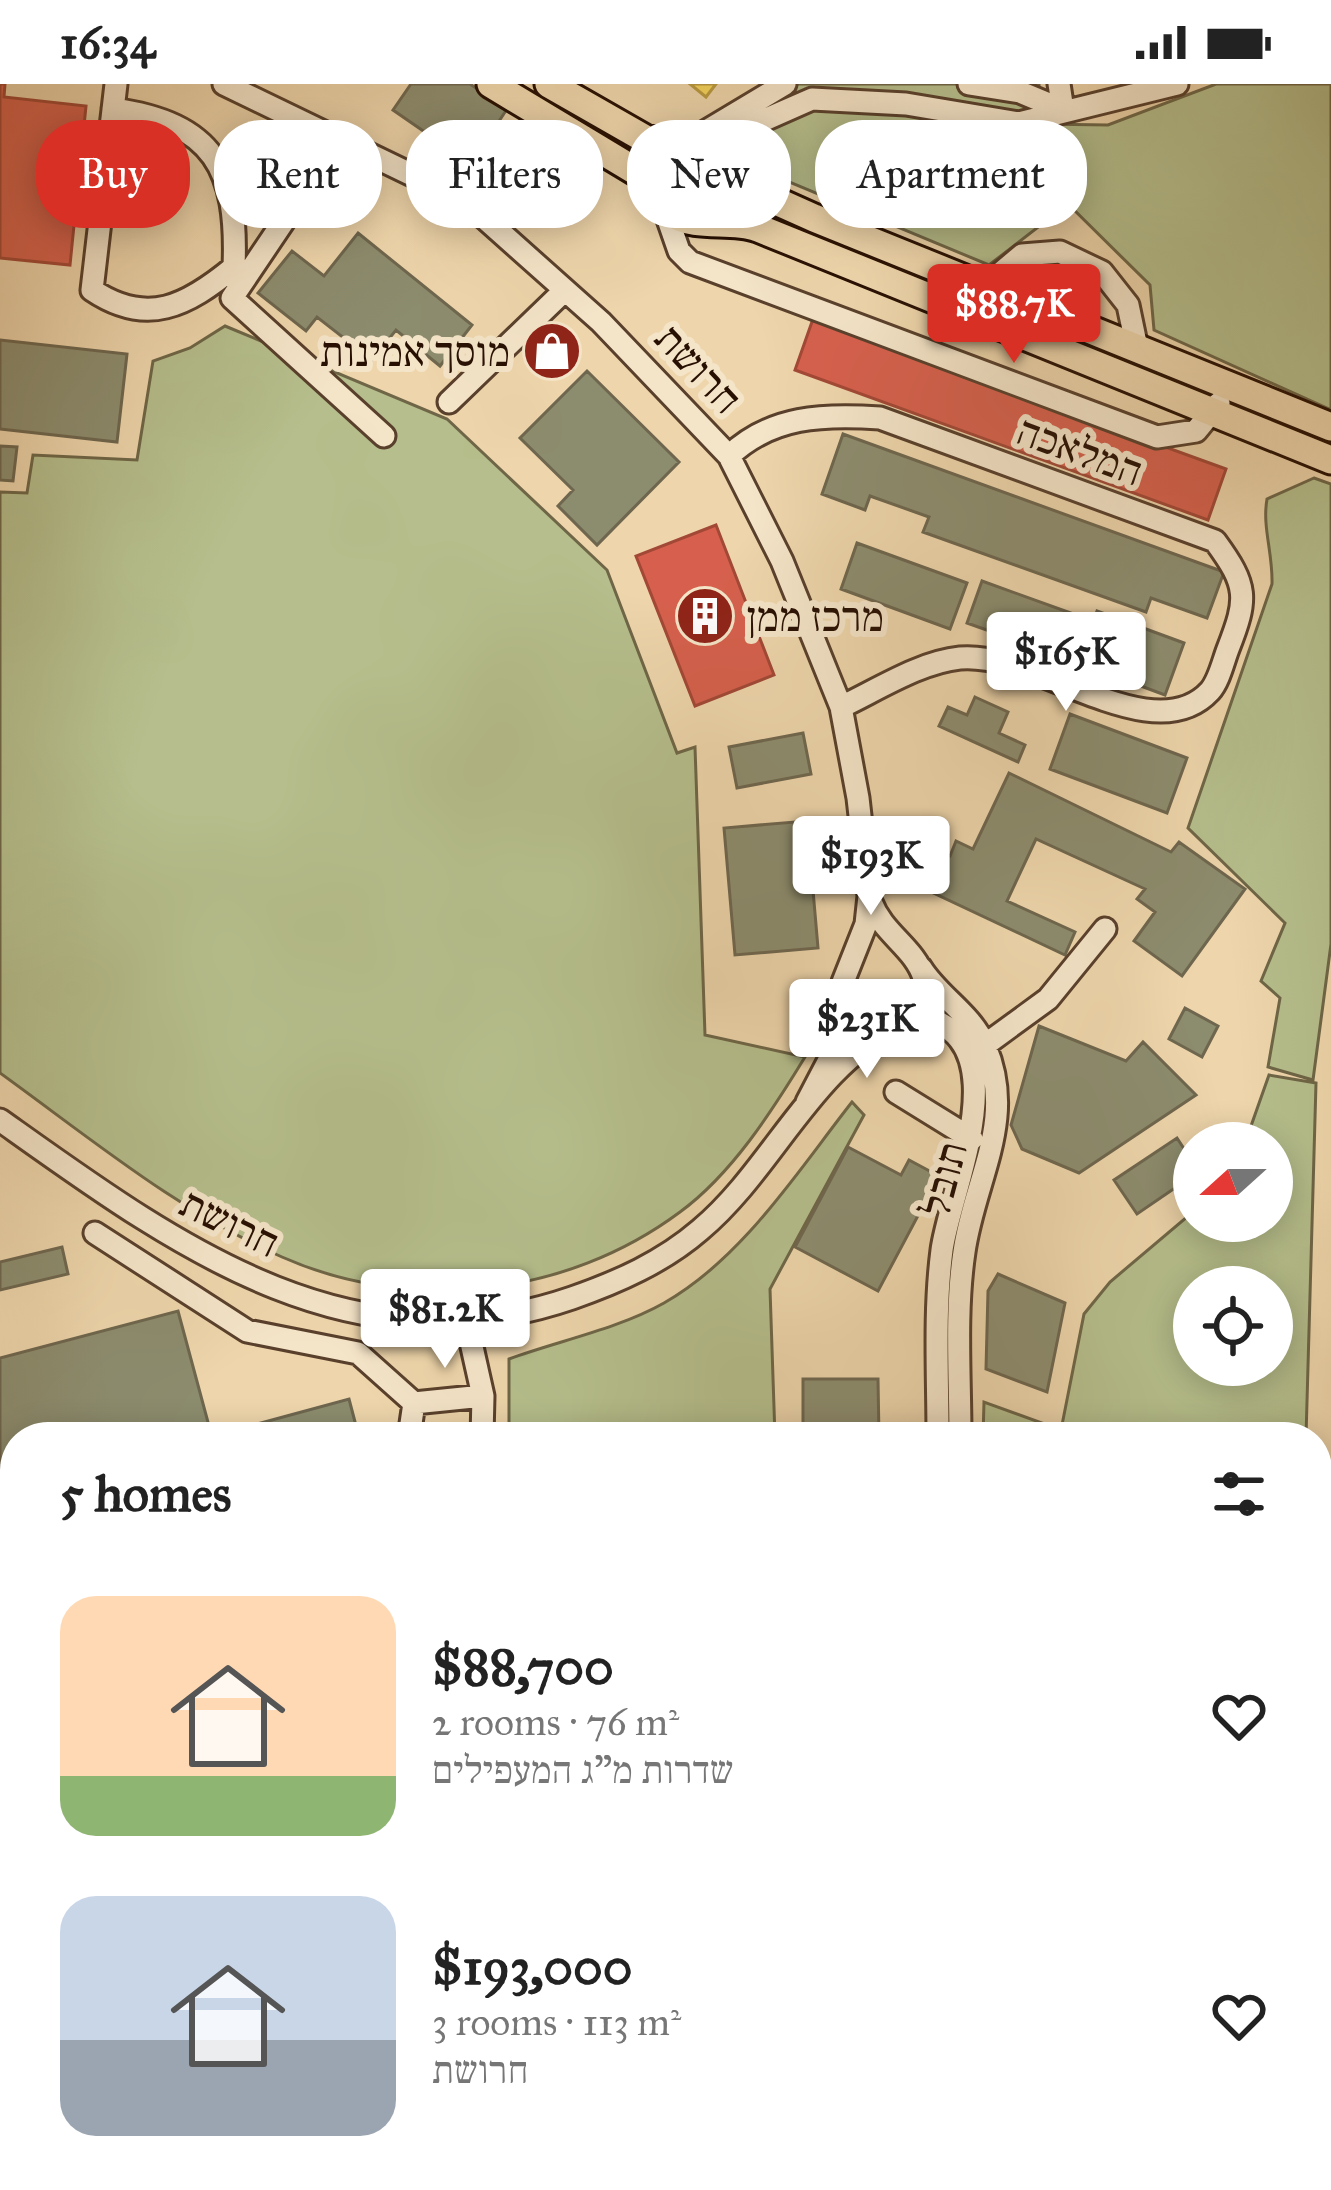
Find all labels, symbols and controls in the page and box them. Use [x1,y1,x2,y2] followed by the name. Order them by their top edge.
[60,15,155,70] text: 16:34
[36,120,190,228] chip: Buy
[214,120,382,228] chip: Rent
[406,120,603,228] chip: Filters
[627,120,791,228] chip: New
[815,120,1087,228] chip: Apartment
[916,264,1112,366] pin: $88.7K
[954,279,1074,327] text: $88.7K
[644,313,753,424] street label: חרושת
[521,320,583,382] shop icon: מוסך אמינות
[320,326,510,378] place label: מוסך אמינות
[1010,404,1150,498] street label: המלאכה
[674,585,736,647] building icon: מרכז ממן
[747,591,884,643] place label: מרכז ממן
[982,612,1150,714] pin: $165K
[1014,627,1118,675] text: $165K
[787,816,955,918] pin: $193K
[820,831,922,879] text: $193K
[783,979,951,1081] pin: $231K
[816,994,918,1042] text: $231K
[1173,1122,1293,1242] north arrow
[1173,1122,1293,1386] map controls
[909,1136,979,1223] street label: תובל
[171,1177,288,1269] street label: חרושת
[1173,1266,1293,1386] button: locate
[347,1269,543,1371] pin: $81.2K
[388,1284,502,1332] text: $81.2K
[1206,1461,1272,1527] icon: filters
[60,1463,231,1525] text: 5 homes
[432,1636,614,1698] text: $88,700
[156,1644,300,1788] icon: home
[1206,1683,1272,1749] icon: heart
[432,1698,679,1746] text: 2 rooms · 76 m²
[432,1746,734,1794] text: שדרות מ"ג המעפילים
[432,1936,632,1998] text: $193,000
[156,1944,300,2088] icon: home
[1206,1983,1272,2049] icon: heart
[432,1998,681,2046] text: 3 rooms · 113 m²
[432,2046,529,2094] text: חרושת

